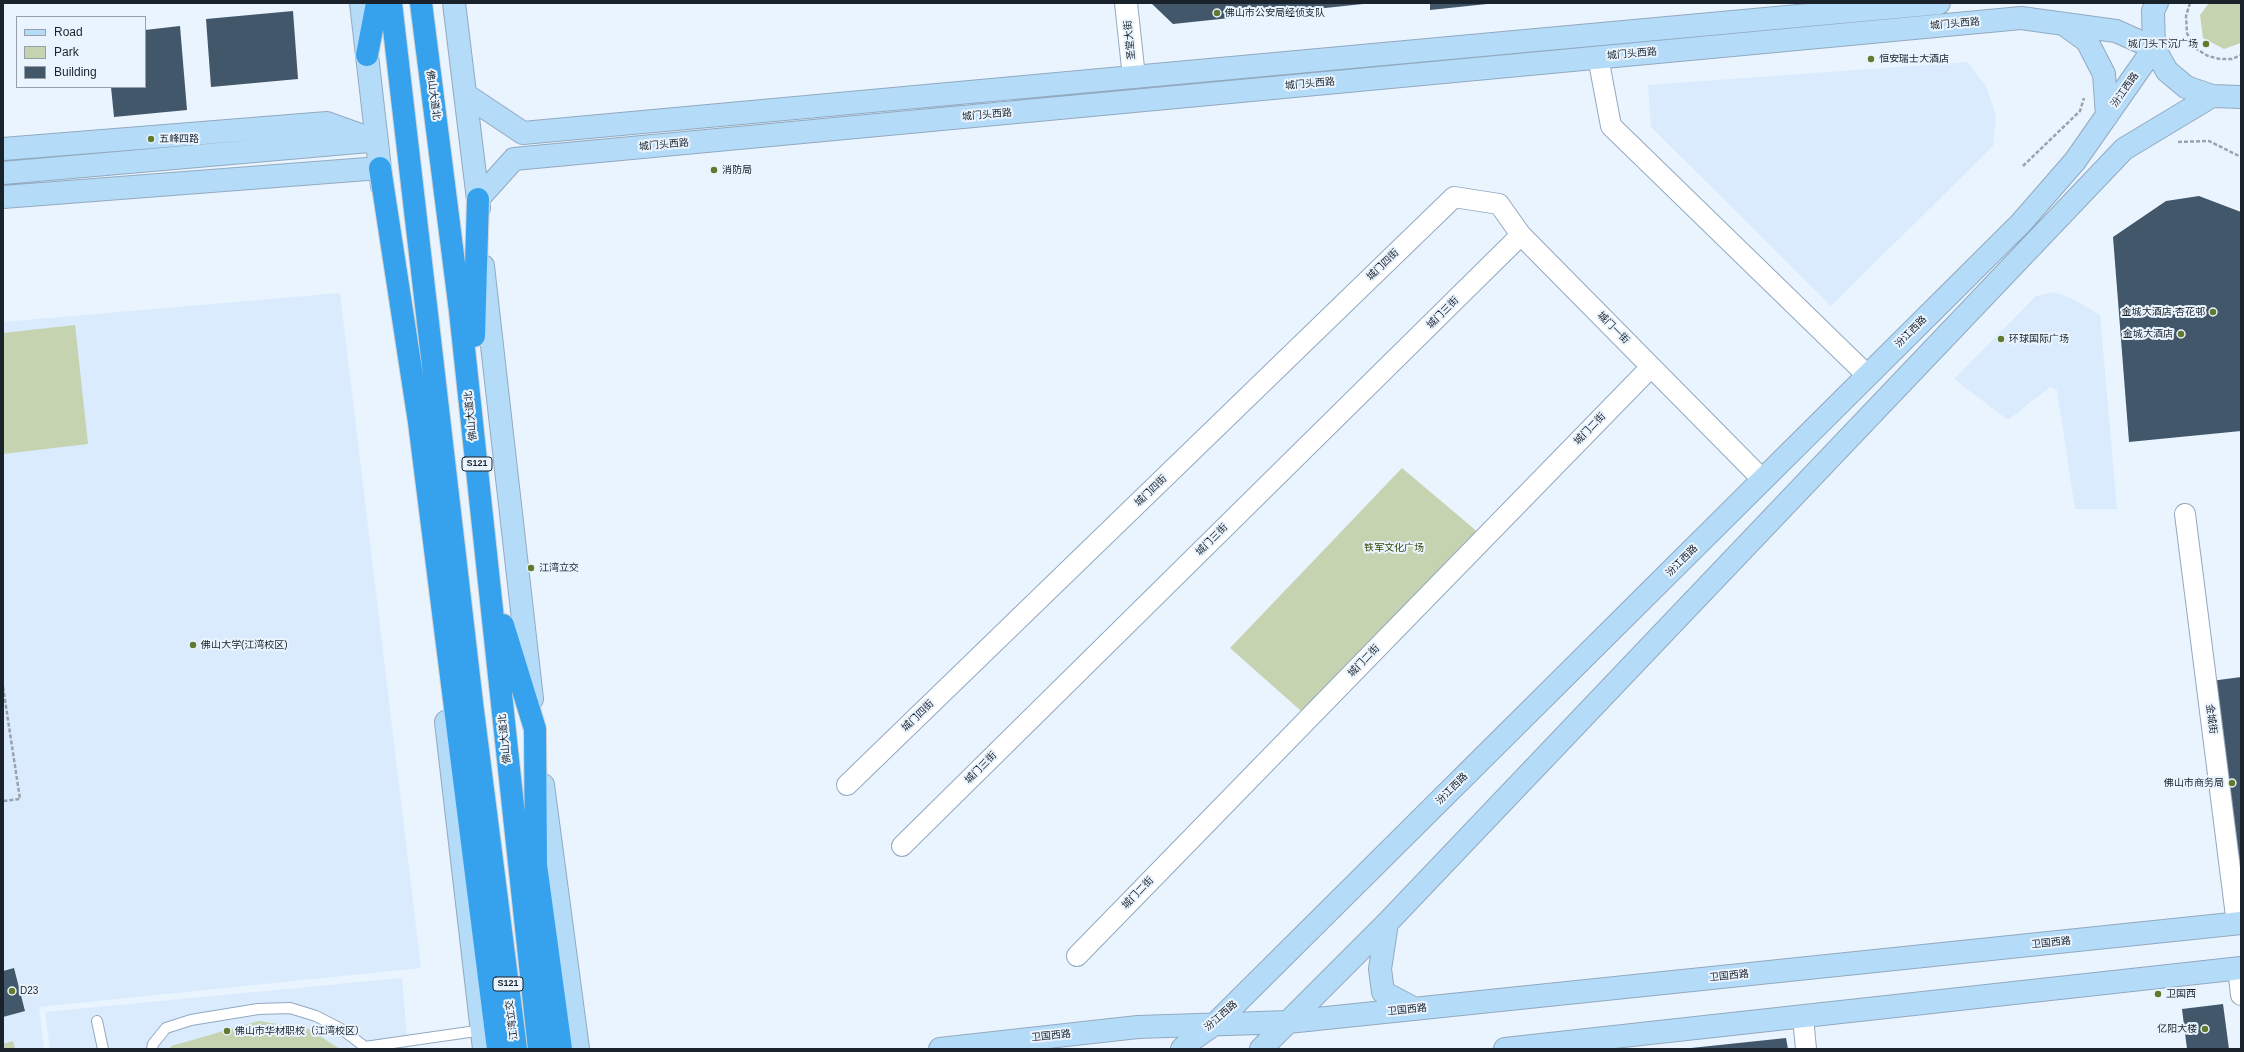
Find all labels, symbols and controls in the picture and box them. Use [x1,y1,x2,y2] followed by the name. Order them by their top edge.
[1225,7,1325,19] place label: 佛山市公安局经侦支队
[1212,8,1222,18] marker: 佛山市公安局经侦支队
[16,16,146,88] legend
[1930,16,1980,32] street label: 城门头西路
[1122,19,1138,61] street label: 圣堂大街
[54,25,83,39] text: Road
[2128,38,2198,50] place label: 城门头下沉广场
[2201,39,2211,49] marker: 城门头下沉广场
[54,45,79,59] text: Park
[1607,46,1657,62] street label: 城门头西路
[1879,53,1949,65] place label: 恒安瑞士大酒店
[1866,54,1876,64] marker: 恒安瑞士大酒店
[54,65,97,79] text: Building
[424,69,442,121] street label: 佛山大道北
[2109,70,2141,110] street label: 汾江西路
[1285,76,1335,92] street label: 城门头西路
[962,107,1012,123] street label: 城门头西路
[159,133,199,145] place label: 五峰四路
[146,134,156,144] marker: 五峰四路
[639,137,689,153] street label: 城门头西路
[722,164,752,176] place label: 消防局
[709,165,719,175] marker: 消防局
[1364,247,1402,283] street label: 城门四街
[1425,295,1461,331] street label: 城门三街
[2122,306,2205,318] place label: 金城大酒店·杏花邨
[2208,307,2218,317] marker: 金城大酒店·杏花邨
[1595,310,1631,346] street label: 城门一街
[1893,314,1929,350] street label: 汾江西路
[2123,328,2173,340] place label: 金城大酒店
[2176,329,2186,339] marker: 金城大酒店
[2009,333,2069,345] place label: 环球国际广场
[1996,334,2006,344] marker: 环球国际广场
[462,391,480,441] street label: 佛山大道北
[1572,410,1608,448] street label: 城门二街
[462,457,492,471] road number: S121
[1132,473,1170,509] street label: 城门四街
[1194,522,1230,558] street label: 城门三街
[1364,542,1424,554] park label: 铁军文化广场
[1664,543,1700,579] street label: 汾江西路
[539,562,579,574] place label: 江湾立交
[526,563,536,573] marker: 江湾立交
[201,639,288,651] place label: 佛山大学(江湾校区)
[188,640,198,650] marker: 佛山大学(江湾校区)
[1346,642,1382,680] street label: 城门二街
[899,698,937,734] street label: 城门四街
[2203,703,2219,735] street label: 金城街
[496,714,514,764] street label: 佛山大道北
[963,750,999,786] street label: 城门三街
[1434,771,1470,807] street label: 汾江西路
[2164,777,2224,789] place label: 佛山市商务局
[2227,778,2237,788] marker: 佛山市商务局
[1120,874,1156,912] street label: 城门二街
[2030,935,2072,951] street label: 卫国西路
[1708,968,1750,984] street label: 卫国西路
[493,977,523,991] road number: S121
[20,985,38,997] place label: D23
[7,986,17,996] marker: D23
[2166,988,2196,1000] place label: 卫国西
[2153,989,2163,999] marker: 卫国西
[1202,998,1240,1034] street label: 汾江西路
[504,999,520,1041] street label: 江湾立交
[1386,1002,1428,1018] street label: 卫国西路
[2157,1023,2197,1035] place label: 亿阳大楼
[2200,1024,2210,1034] marker: 亿阳大楼
[235,1025,365,1037] place label: 佛山市华材职校（江湾校区）
[222,1026,232,1036] marker: 佛山市华材职校（江湾校区）
[1030,1028,1072,1044] street label: 卫国西路

